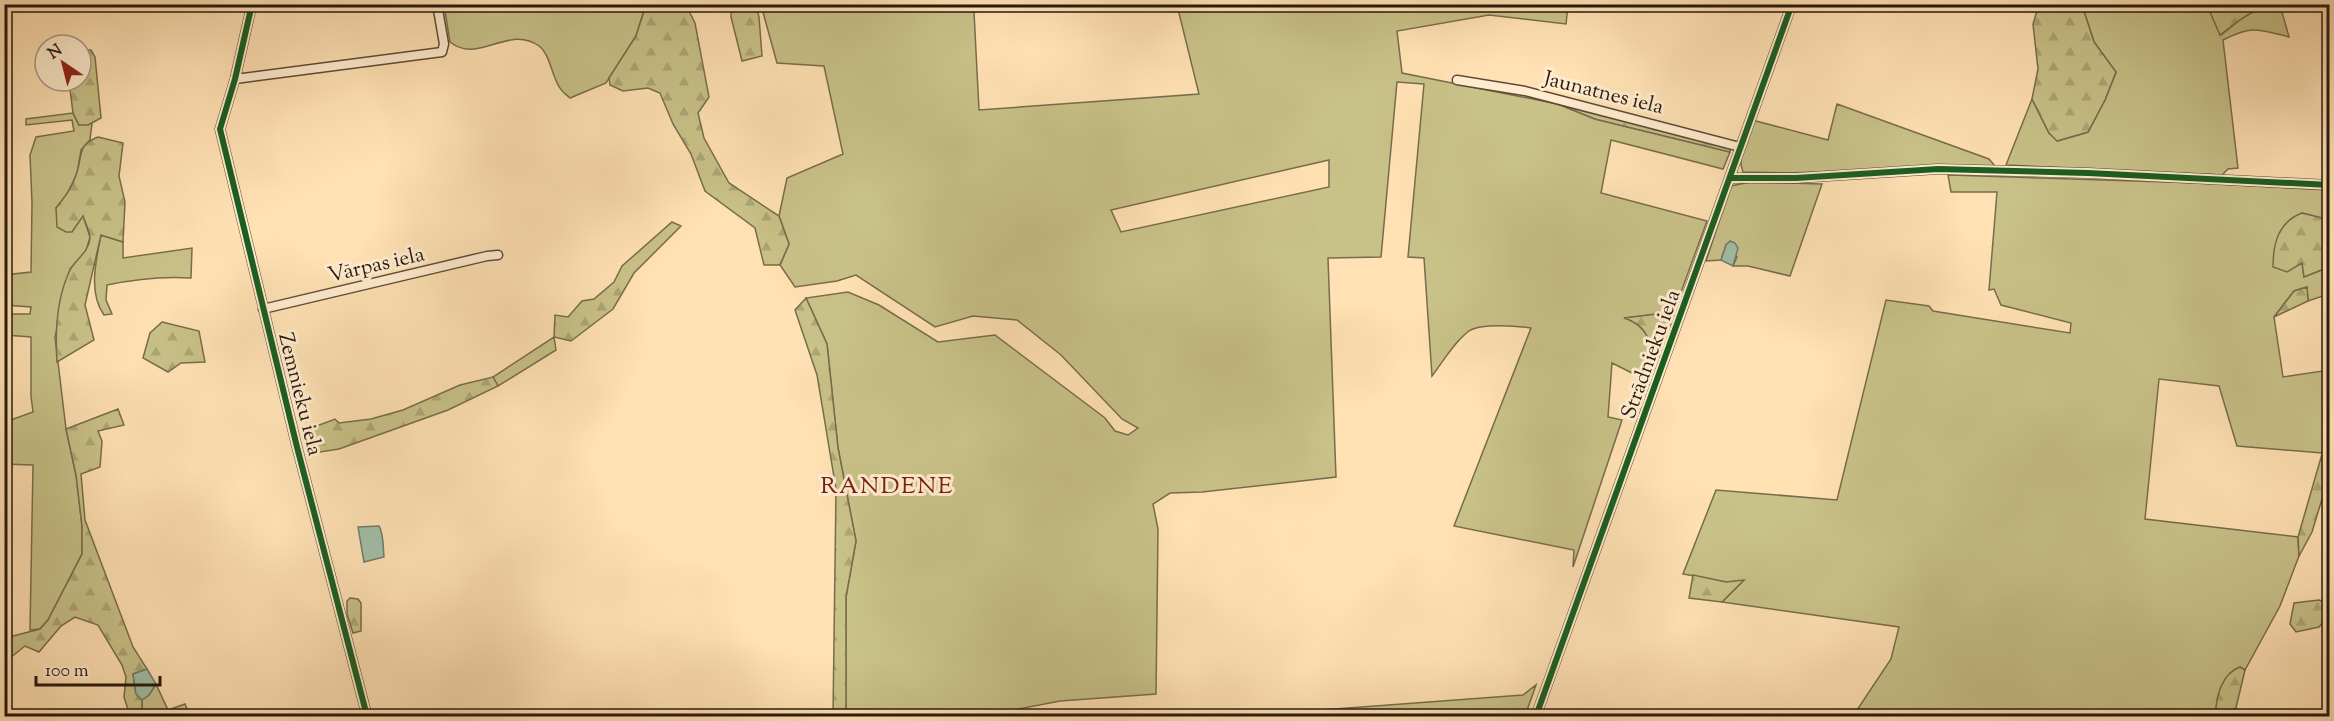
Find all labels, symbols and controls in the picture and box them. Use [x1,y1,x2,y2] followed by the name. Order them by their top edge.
[33,33,93,93] north arrow
[44,40,68,66] text: N
[1540,64,1667,123] street label: Jaunatnes iela
[325,240,428,292] street label: Vārpas iela
[1615,286,1689,423] street label: Strādnieku iela
[269,330,329,459] street label: Zemnieku iela
[820,470,954,504] district label: RANDENE
[36,649,160,687] scale bar
[45,659,89,685] text: 100 m

